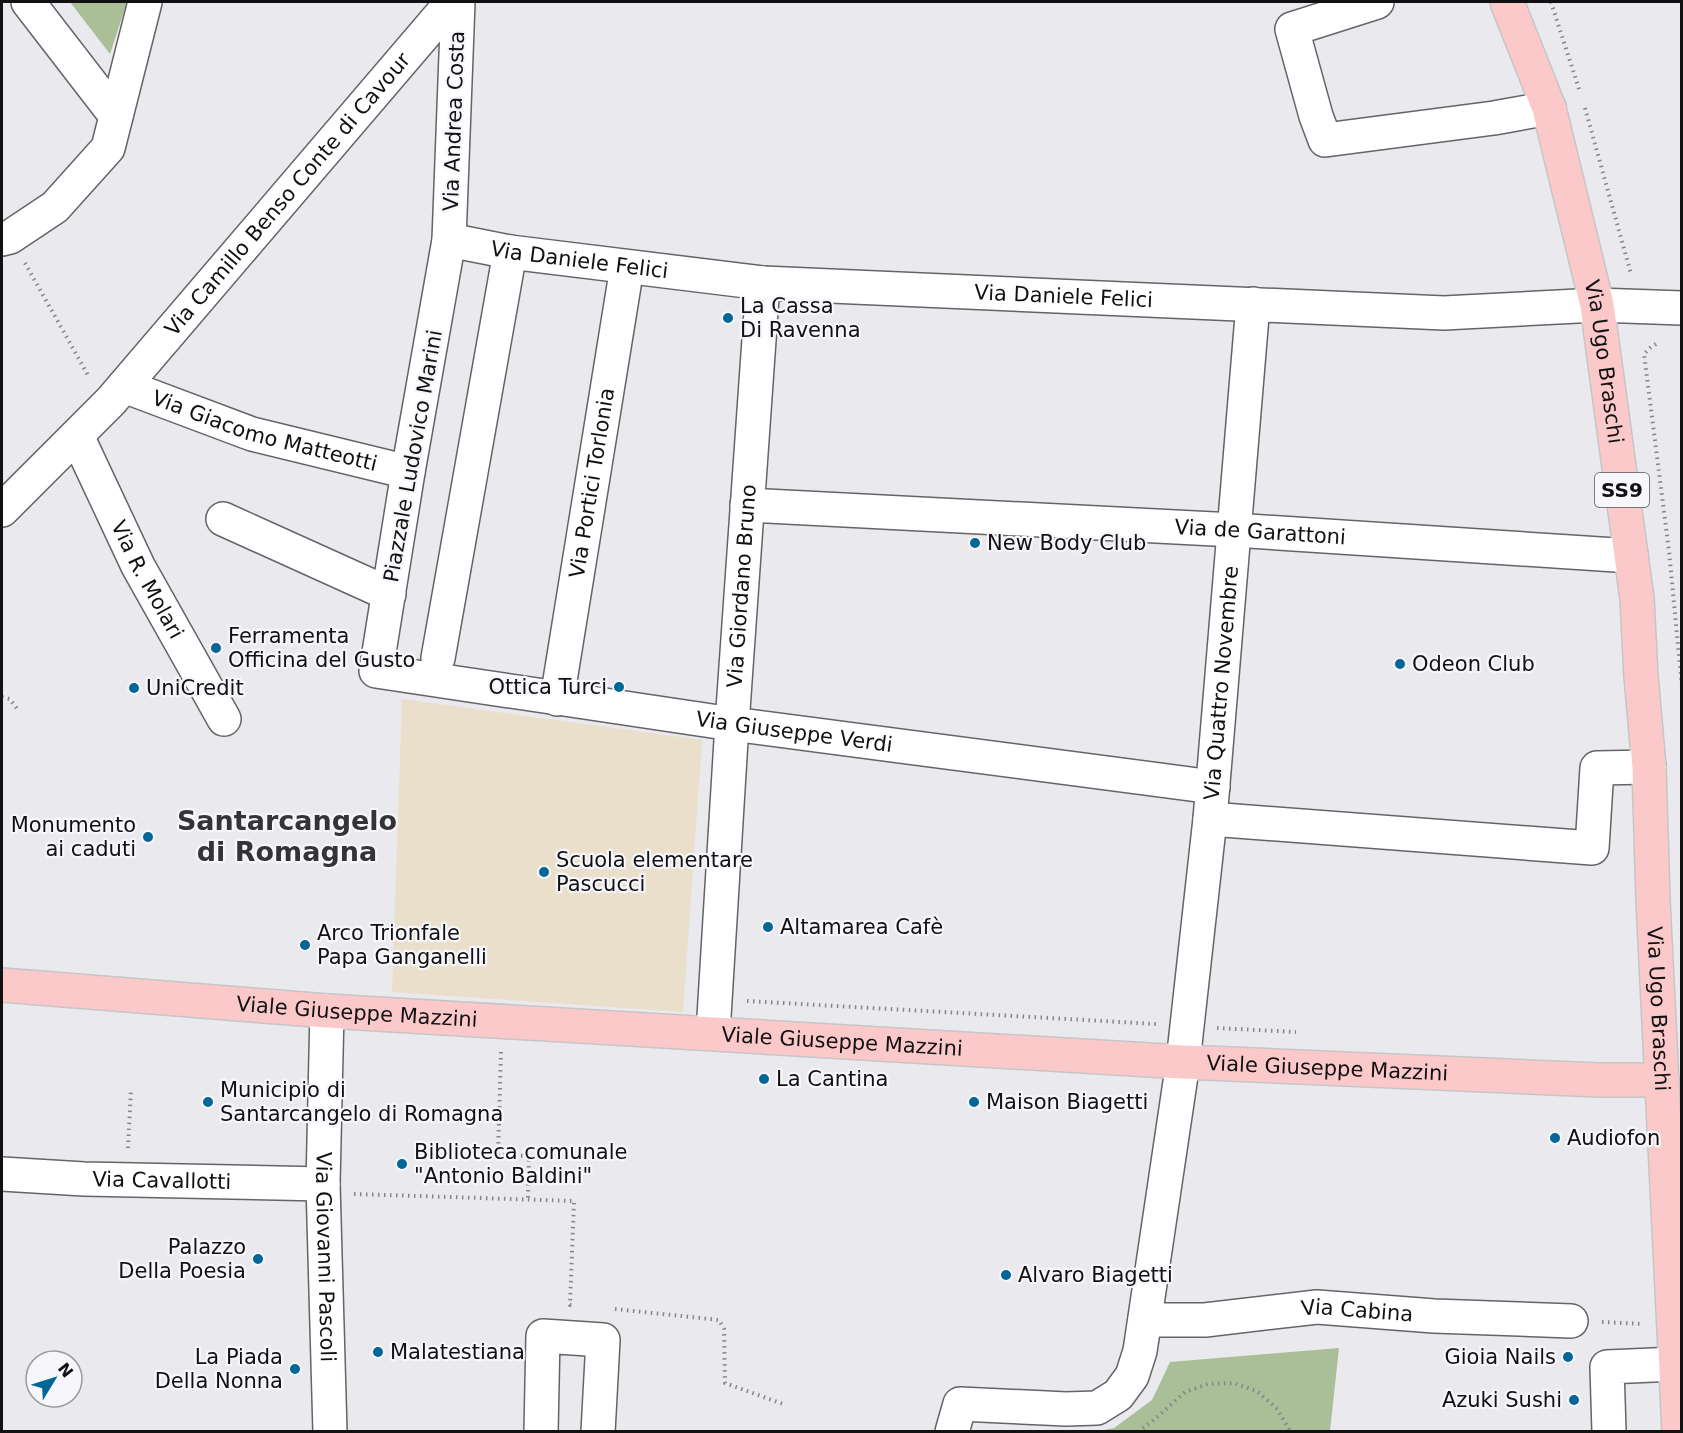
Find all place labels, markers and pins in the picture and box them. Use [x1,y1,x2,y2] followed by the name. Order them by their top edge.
[740,294,861,342] place label: La Cassa Di Ravenna
[721,311,735,325] marker: La Cassa Di Ravenna
[987,531,1146,555] place label: New Body Club
[968,536,982,550] marker: New Body Club
[228,624,415,672] place label: Ferramenta Officina del Gusto
[209,641,223,655] marker: Ferramenta Officina del Gusto
[1412,652,1535,676] place label: Odeon Club
[1393,657,1407,671] marker: Odeon Club
[489,675,607,699] place label: Ottica Turci
[146,676,244,700] place label: UniCredit
[612,680,626,694] marker: Ottica Turci
[127,681,141,695] marker: UniCredit
[11,813,136,861] place label: Monumento ai caduti
[141,830,155,844] marker: Monumento ai caduti
[556,848,753,896] place label: Scuola elementare Pascucci
[537,865,551,879] marker: Scuola elementare Pascucci
[780,915,943,939] place label: Altamarea Cafè
[761,920,775,934] marker: Altamarea Cafè
[317,921,487,969] place label: Arco Trionfale Papa Ganganelli
[298,938,312,952] marker: Arco Trionfale Papa Ganganelli
[776,1067,888,1091] place label: La Cantina
[757,1072,771,1086] marker: La Cantina
[220,1078,503,1126] place label: Municipio di Santarcangelo di Romagna
[986,1090,1148,1114] place label: Maison Biagetti
[201,1095,215,1109] marker: Municipio di Santarcangelo di Romagna
[967,1095,981,1109] marker: Maison Biagetti
[1567,1126,1660,1150] place label: Audiofon
[1548,1131,1562,1145] marker: Audiofon
[414,1140,627,1188] place label: Biblioteca comunale "Antonio Baldini"
[395,1157,409,1171] marker: Biblioteca comunale "Antonio Baldini"
[118,1235,246,1283] place label: Palazzo Della Poesia
[251,1252,265,1266] marker: Palazzo Della Poesia
[1018,1263,1173,1287] place label: Alvaro Biagetti
[999,1268,1013,1282] marker: Alvaro Biagetti
[390,1340,525,1364] place label: Malatestiana
[155,1345,283,1393] place label: La Piada Della Nonna
[371,1345,385,1359] marker: Malatestiana
[1444,1345,1556,1369] place label: Gioia Nails
[1561,1350,1575,1364] marker: Gioia Nails
[288,1362,302,1376] marker: La Piada Della Nonna
[1442,1388,1562,1412] place label: Azuki Sushi
[1567,1393,1581,1407] marker: Azuki Sushi

